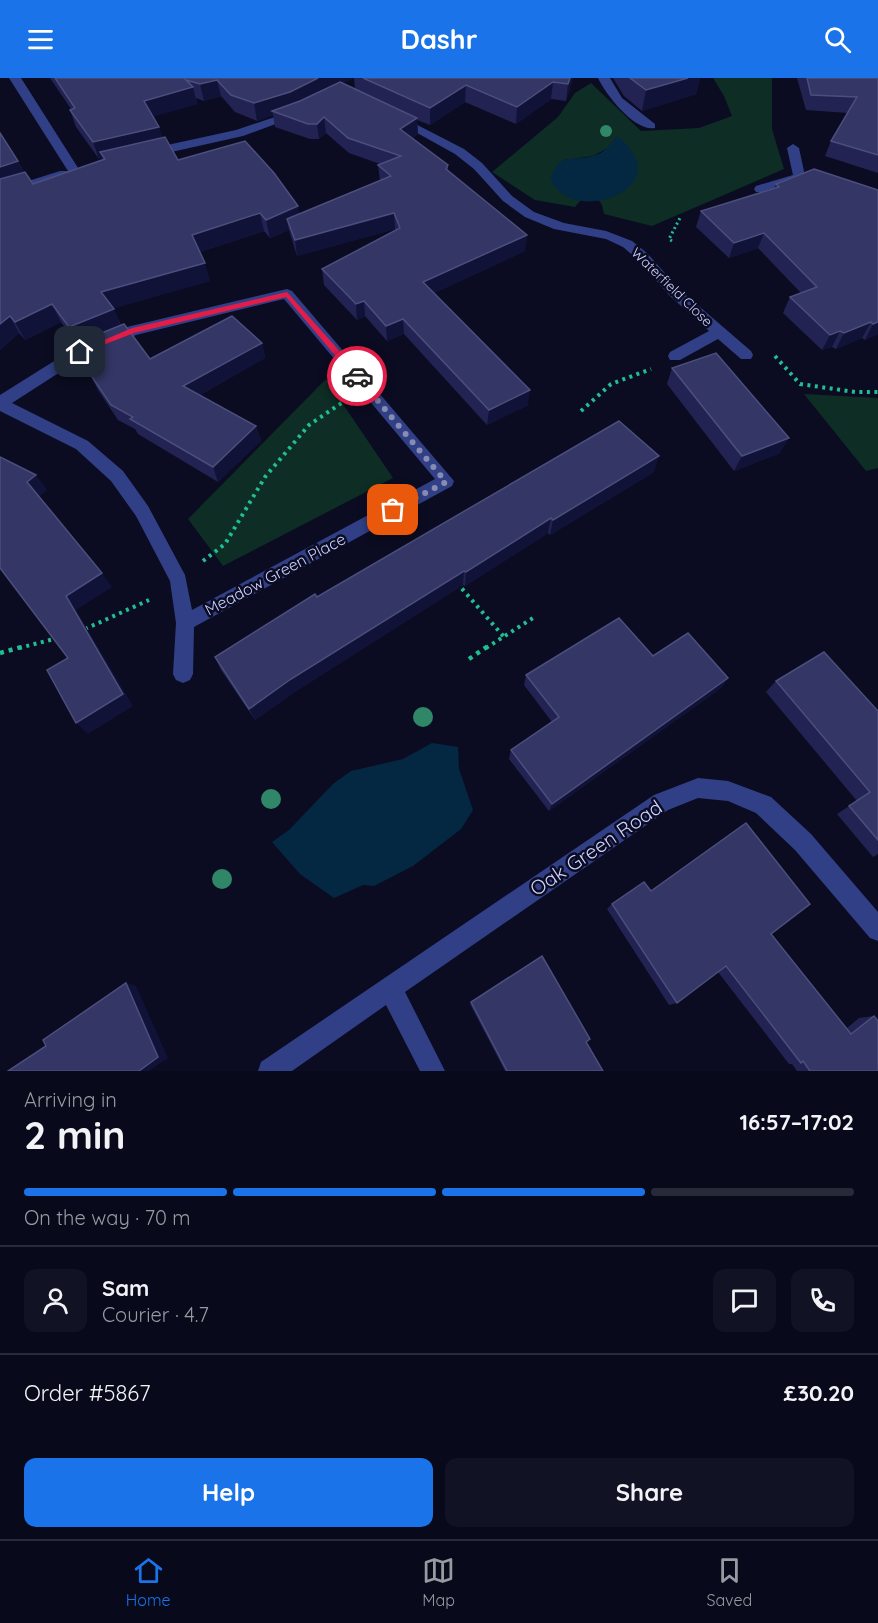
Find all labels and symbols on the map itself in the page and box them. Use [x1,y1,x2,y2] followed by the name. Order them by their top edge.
[627,244,717,330] street label: Waterfield Close
[54,326,105,377] pin
[327,346,387,406] courier
[367,484,418,535] pin
[201,528,349,620] street label: Meadow Green Place
[525,794,667,901] street label: Oak Green Road

